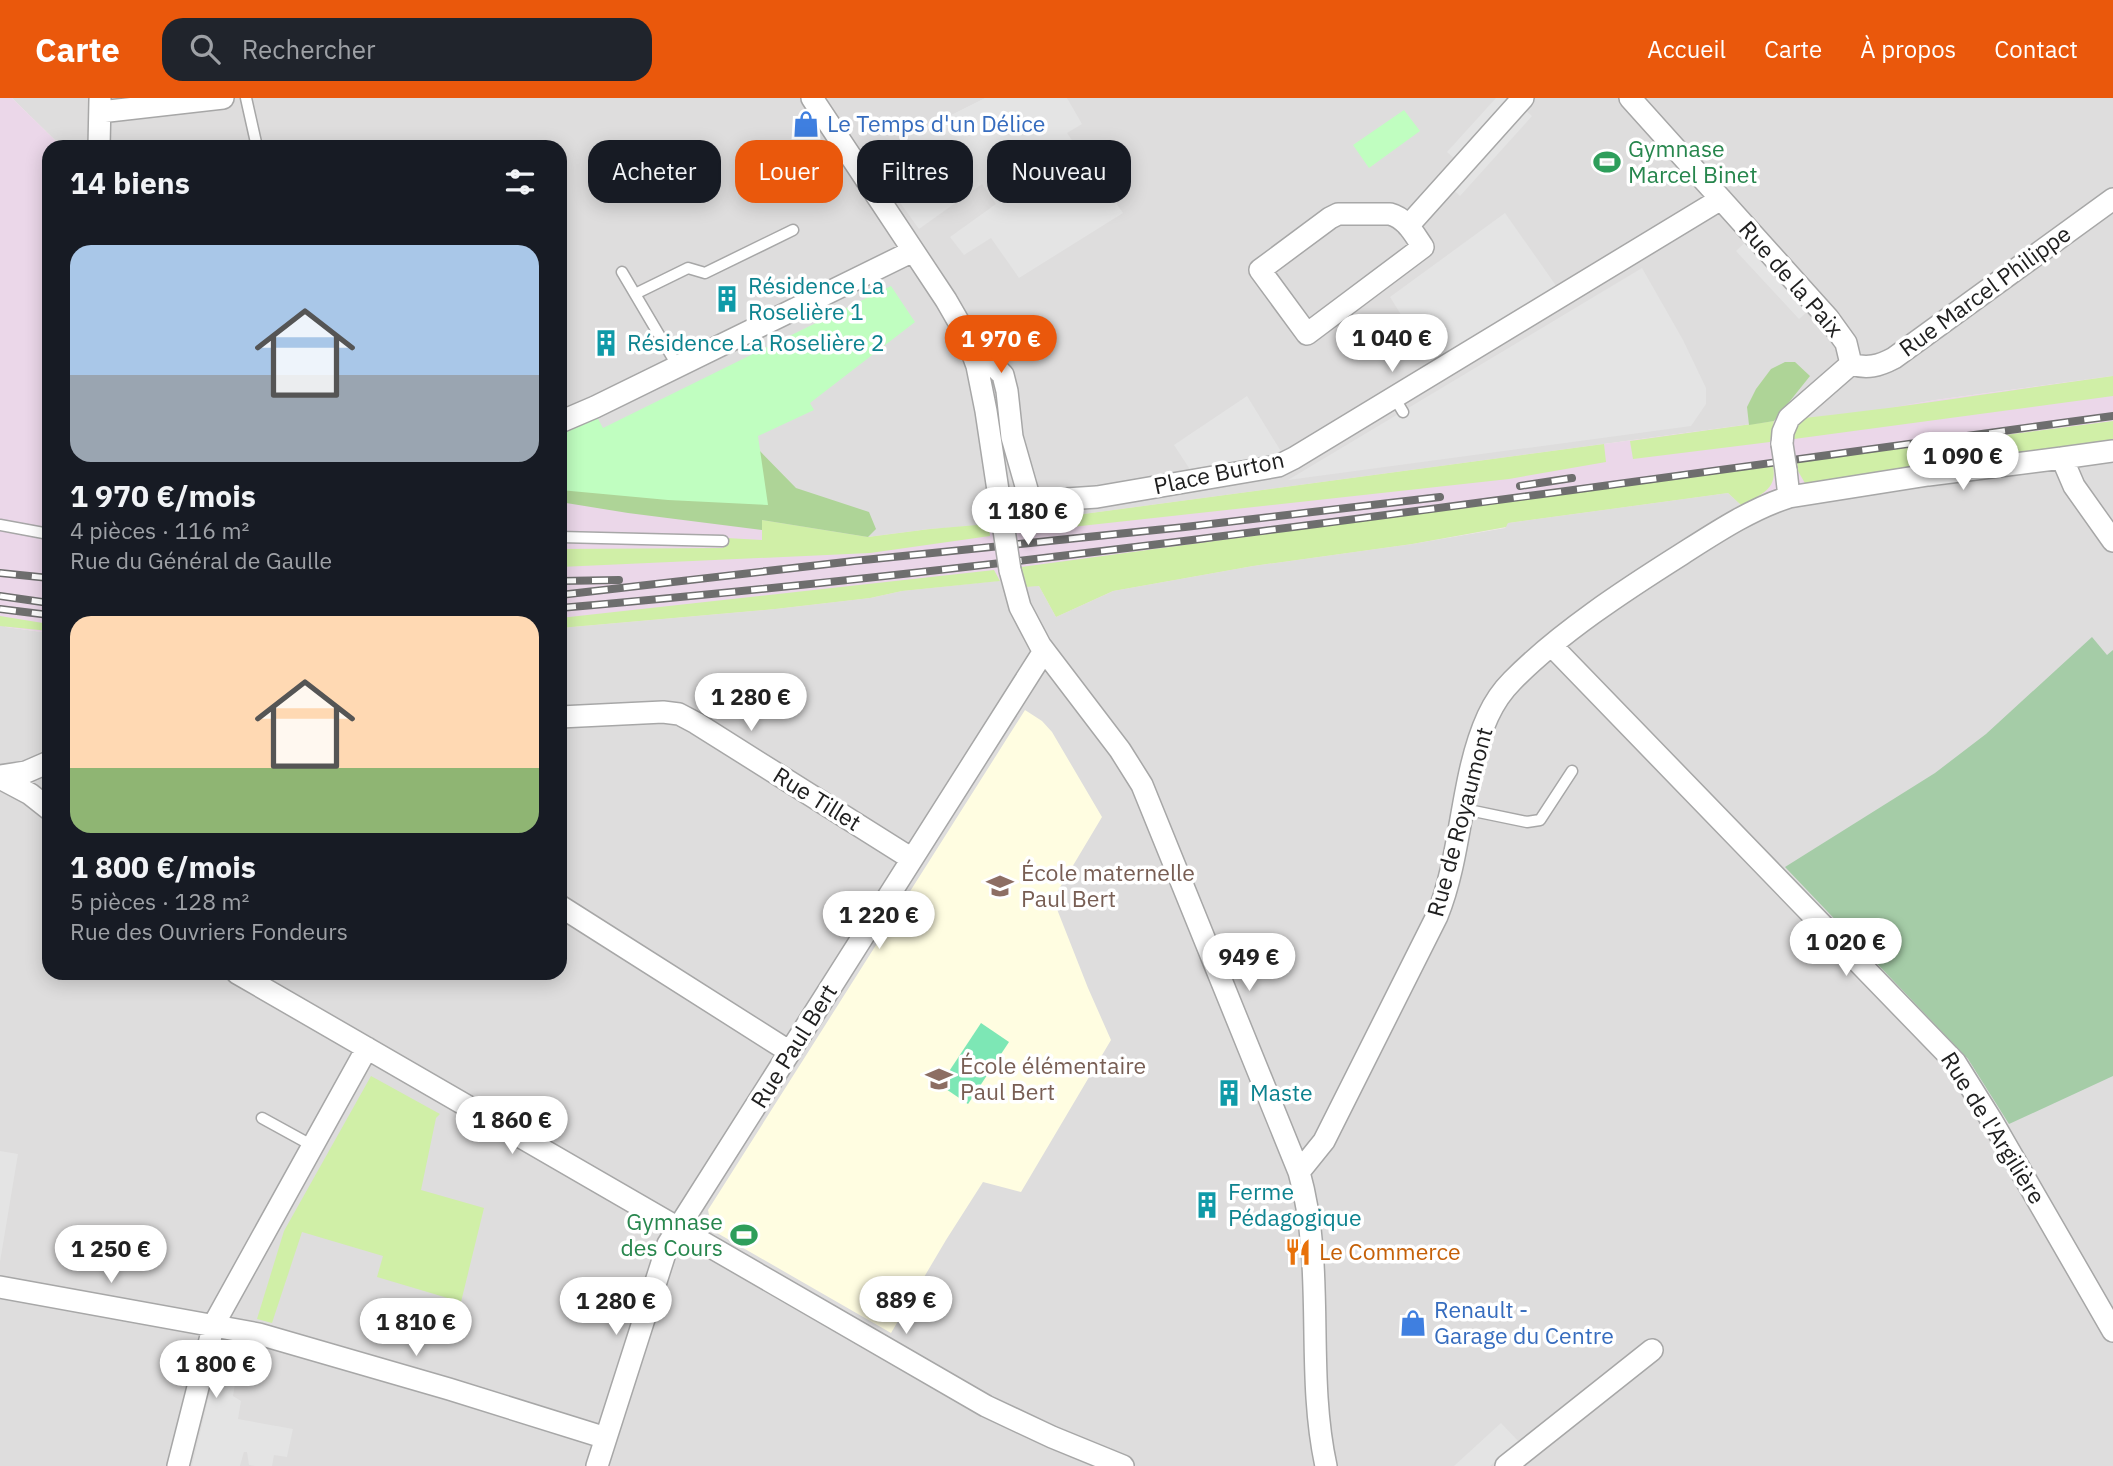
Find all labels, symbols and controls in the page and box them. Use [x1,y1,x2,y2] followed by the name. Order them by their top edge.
[162,18,652,81] search box
[35,28,120,71] text: Carte
[186,30,224,68] icon: search
[242,32,376,66] text: Rechercher
[1647,33,1726,65] text: Accueil
[1764,33,1822,65] text: Carte
[1860,33,1956,65] text: À propos
[1994,33,2078,65] text: Contact
[827,108,1045,138] place label: Le Temps d'un Délice
[791,109,821,139] shop icon: Le Temps d'un Délice
[1628,133,1758,189] place label: Gymnase Marcel Binet
[588,140,721,203] chip: Acheter
[735,140,843,203] chip: Louer
[857,140,973,203] chip: Filtres
[987,140,1131,203] chip: Nouveau
[1592,147,1622,177] sports icon: Gymnase Marcel Binet
[70,163,190,202] text: 14 biens
[501,163,539,201] icon: filters
[1733,214,1851,343] street label: Rue de la Paix
[1893,218,2076,363] street label: Rue Marcel Philippe
[748,270,884,326] place label: Résidence La Roselière 1
[712,284,742,314] building icon: Résidence La Roselière 1
[242,290,368,416] icon: home
[1327,314,1457,374] pin: 1 040 €
[936,316,1066,375] pin: 1 970 €
[1352,322,1432,352] text: 1 040 €
[961,323,1041,353] text: 1 970 €
[627,327,885,357] place label: Résidence La Roselière 2
[591,328,621,358] building icon: Résidence La Roselière 2
[1898,432,2028,492] pin: 1 090 €
[1923,440,2003,470] text: 1 090 €
[1151,444,1287,500] street label: Place Burton
[70,476,256,515] text: 1 970 €/mois
[963,488,1093,547] pin: 1 180 €
[988,495,1068,525] text: 1 180 €
[70,515,249,545] text: 4 pièces · 116 m²
[70,545,332,575] text: Rue du Général de Gaulle
[242,661,368,787] icon: home
[686,674,816,733] pin: 1 280 €
[711,681,791,711] text: 1 280 €
[1419,724,1499,920] street label: Rue de Royaumont
[768,760,867,837] street label: Rue Tillet
[70,847,256,886] text: 1 800 €/mois
[1021,857,1195,913] place label: École maternelle Paul Bert
[985,871,1015,901] school or university icon: École maternelle Paul Bert
[70,886,249,916] text: 5 pièces · 128 m²
[814,892,944,951] pin: 1 220 €
[839,899,919,929] text: 1 220 €
[70,916,348,946] text: Rue des Ouvriers Fondeurs
[1781,918,1911,978] pin: 1 020 €
[1806,926,1886,956] text: 1 020 €
[1200,934,1298,993] pin: 949 €
[1218,941,1280,971] text: 949 €
[743,978,843,1113] street label: Rue Paul Bert
[1935,1046,2053,1209] street label: Rue de l'Argilière
[960,1050,1146,1106] place label: École élémentaire Paul Bert
[924,1064,954,1094] school or university icon: École élémentaire Paul Bert
[1250,1077,1313,1107] place label: Maste
[1214,1078,1244,1108] building icon: Maste
[447,1096,577,1156] pin: 1 860 €
[472,1104,552,1134] text: 1 860 €
[1228,1176,1362,1232] place label: Ferme Pédagogique
[1192,1190,1222,1220] building icon: Ferme Pédagogique
[621,1206,723,1262] place label: Gymnase des Cours
[729,1220,759,1250] sports icon: Gymnase des Cours
[46,1226,176,1285] pin: 1 250 €
[71,1233,151,1263] text: 1 250 €
[1319,1236,1461,1266] place label: Le Commerce
[1283,1237,1313,1267] restaurant icon: Le Commerce
[857,1276,955,1336] pin: 889 €
[551,1278,681,1337] pin: 1 280 €
[875,1284,937,1314] text: 889 €
[576,1285,656,1315] text: 1 280 €
[1434,1294,1614,1350] place label: Renault - Garage du Centre
[351,1298,481,1358] pin: 1 810 €
[376,1306,456,1336] text: 1 810 €
[1398,1308,1428,1338] shop icon: Renault - Garage du Centre
[151,1340,281,1400] pin: 1 800 €
[176,1348,256,1378] text: 1 800 €

